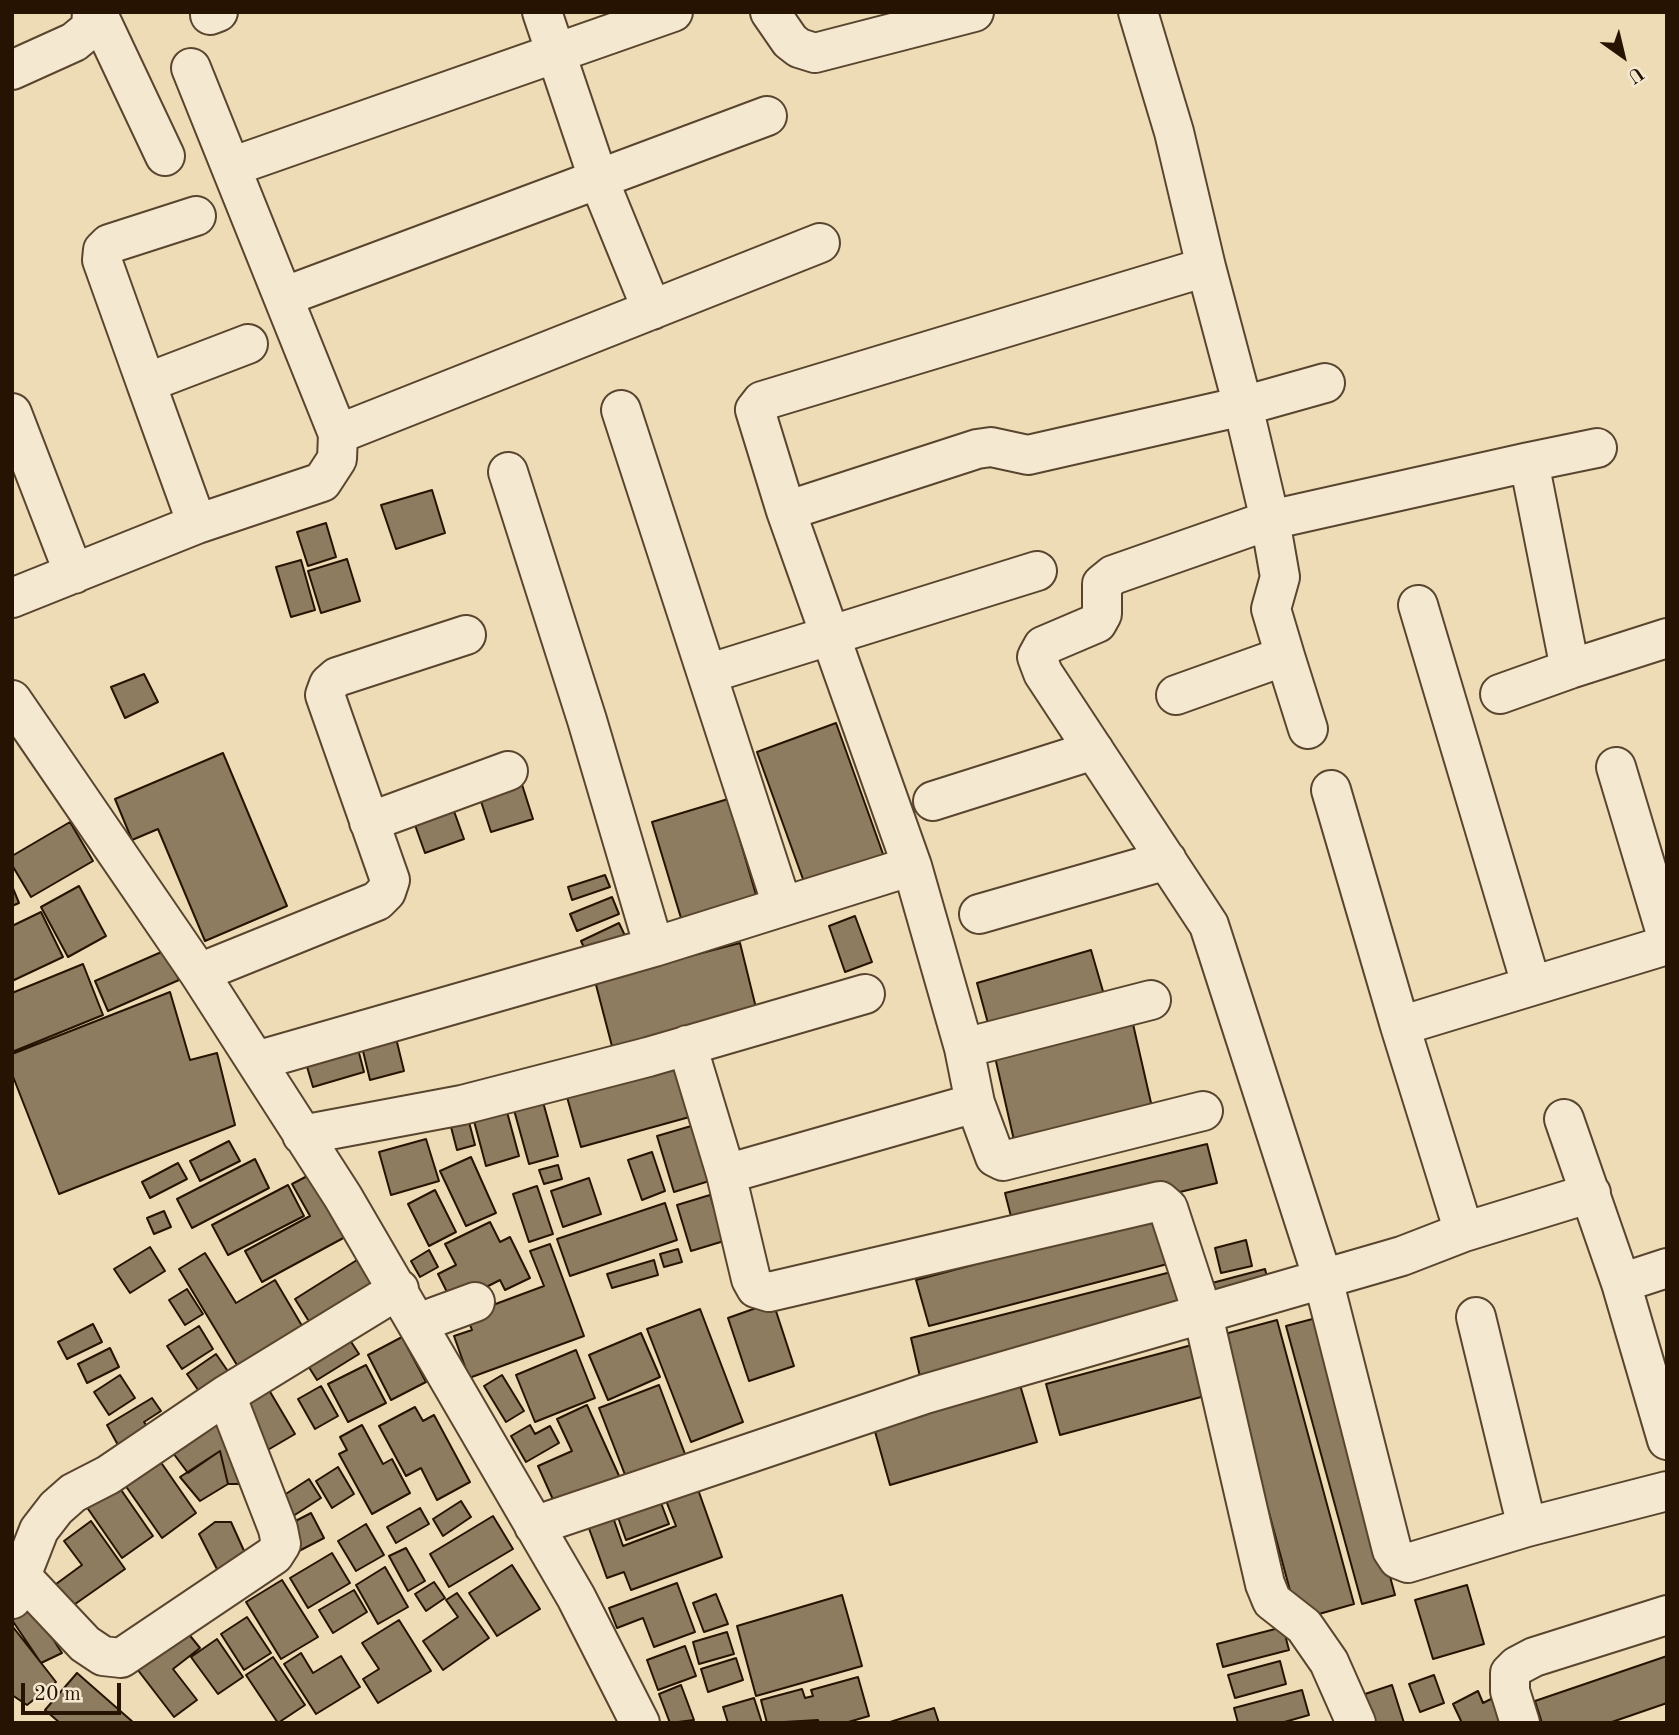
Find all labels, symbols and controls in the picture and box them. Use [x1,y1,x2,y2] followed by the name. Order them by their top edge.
[1588,21,1658,91] north arrow
[1623,62,1647,86] text: U
[24,1668,124,1712] scale bar
[34,1684,81,1705] text: 20 m

